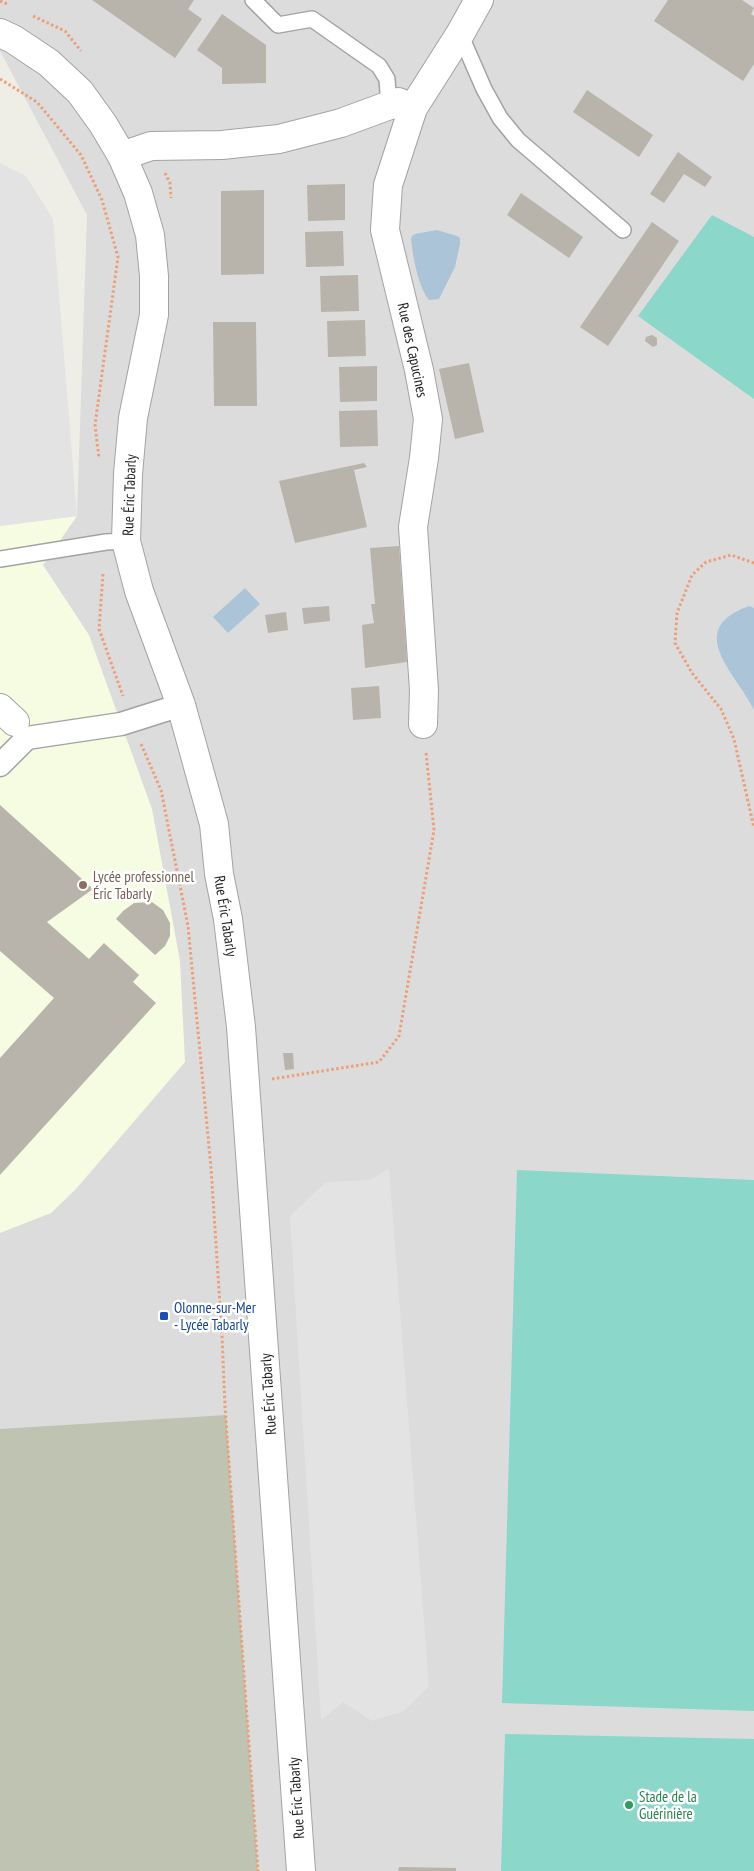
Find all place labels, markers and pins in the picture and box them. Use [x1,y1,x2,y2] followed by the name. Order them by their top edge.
[93,867,194,903] place label: Lycée professionnel Éric Tabarly
[77,879,89,891] marker: Lycée professionnel Éric Tabarly
[174,1298,257,1334] place label: Olonne-sur-Mer - Lycée Tabarly
[158,1310,170,1322] marker: Olonne-sur-Mer - Lycée Tabarly
[639,1787,697,1823] place label: Stade de la Guérinière
[623,1799,635,1811] marker: Stade de la Guérinière

